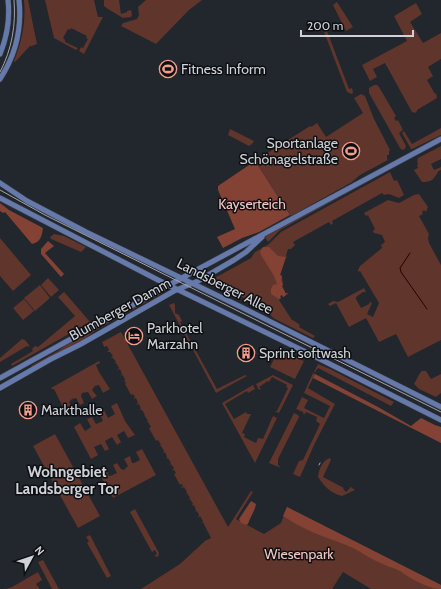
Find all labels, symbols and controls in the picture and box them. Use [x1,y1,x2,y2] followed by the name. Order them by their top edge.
[301,12,413,38] scale bar
[307,18,343,33] text: 200 m
[158,59,178,79] sports icon: Fitness Inform
[181,60,266,78] place label: Fitness Inform
[239,134,338,168] place label: Sportanlage Schönagelstraße
[341,141,361,161] sports icon: Sportanlage Schönagelstraße
[218,195,286,213] park label: Kayserteich
[174,254,276,318] street label: Landsberger Allee
[66,274,174,344] street label: Blumberger Damm
[147,319,203,353] place label: Parkhotel Marzahn
[124,326,144,346] hotel icon: Parkhotel Marzahn
[236,343,256,363] building icon: Sprint softwash
[259,344,351,362] place label: Sprint softwash
[18,400,38,420] building icon: Markthalle
[41,401,102,419] place label: Markthalle
[15,463,119,498] district label: Wohngebiet Landsberger Tor
[12,537,52,577] north arrow
[32,543,48,558] text: N
[264,545,334,563] park label: Wiesenpark

